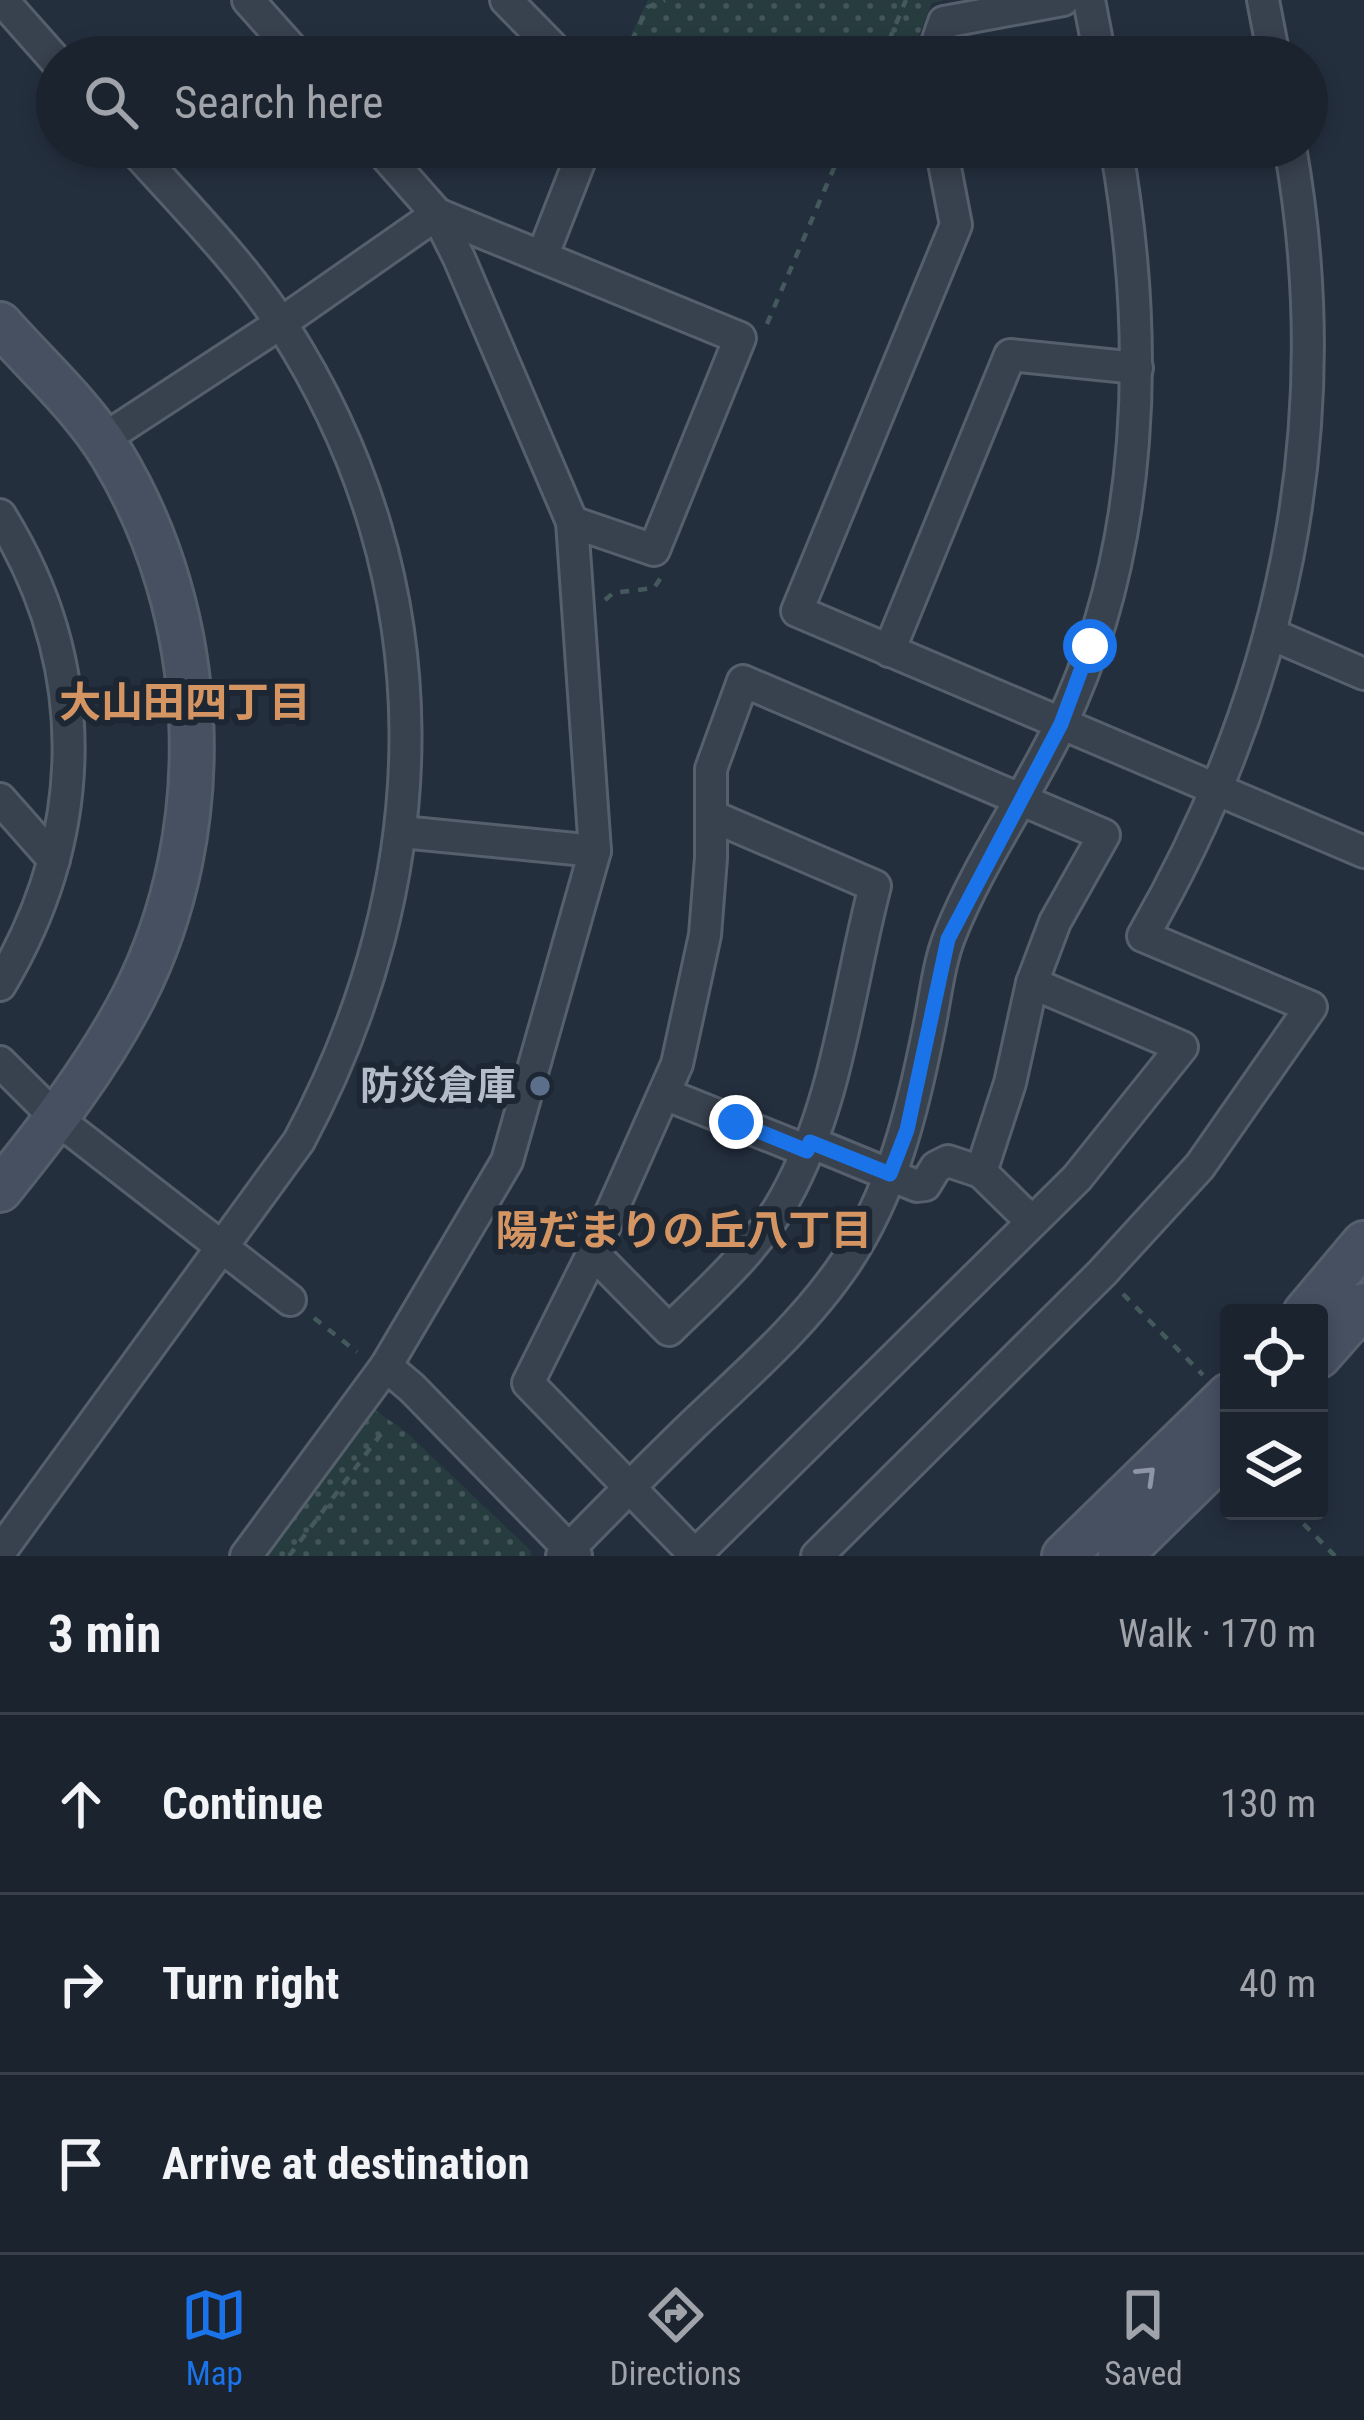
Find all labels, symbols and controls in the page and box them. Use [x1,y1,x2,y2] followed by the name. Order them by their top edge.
[36,36,1328,168] search box
[78,69,144,135] icon: search
[174,76,383,129] text: Search here
[1063,619,1117,673] route start
[59,678,311,727] district label: 大山田四丁目
[360,1063,516,1109] place label: 防災倉庫
[527,1073,553,1099] marker: 防災倉庫
[709,1095,763,1149] route end
[495,1206,873,1255] district label: 陽だまりの丘八丁目
[1220,1304,1328,1520] map controls
[1220,1304,1328,1412] button: locate
[1220,1412,1328,1520] button: layers
[1133,1468,1155,1490] one-way arrow
[48,1605,161,1664] text: 3 min
[1118,1611,1316,1657] text: Walk · 170 m
[48,1771,114,1837] icon: ahead
[162,1777,323,1830] text: Continue
[1220,1781,1316,1827] text: 130 m
[48,1951,114,2017] icon: right
[162,1957,339,2010] text: Turn right
[1239,1961,1316,2007] text: 40 m
[48,2131,114,2197] icon: arrive
[162,2137,530,2190] text: Arrive at destination
[181,2282,247,2393] tab: Map
[610,2282,742,2393] tab: Directions
[1104,2282,1183,2393] tab: Saved

